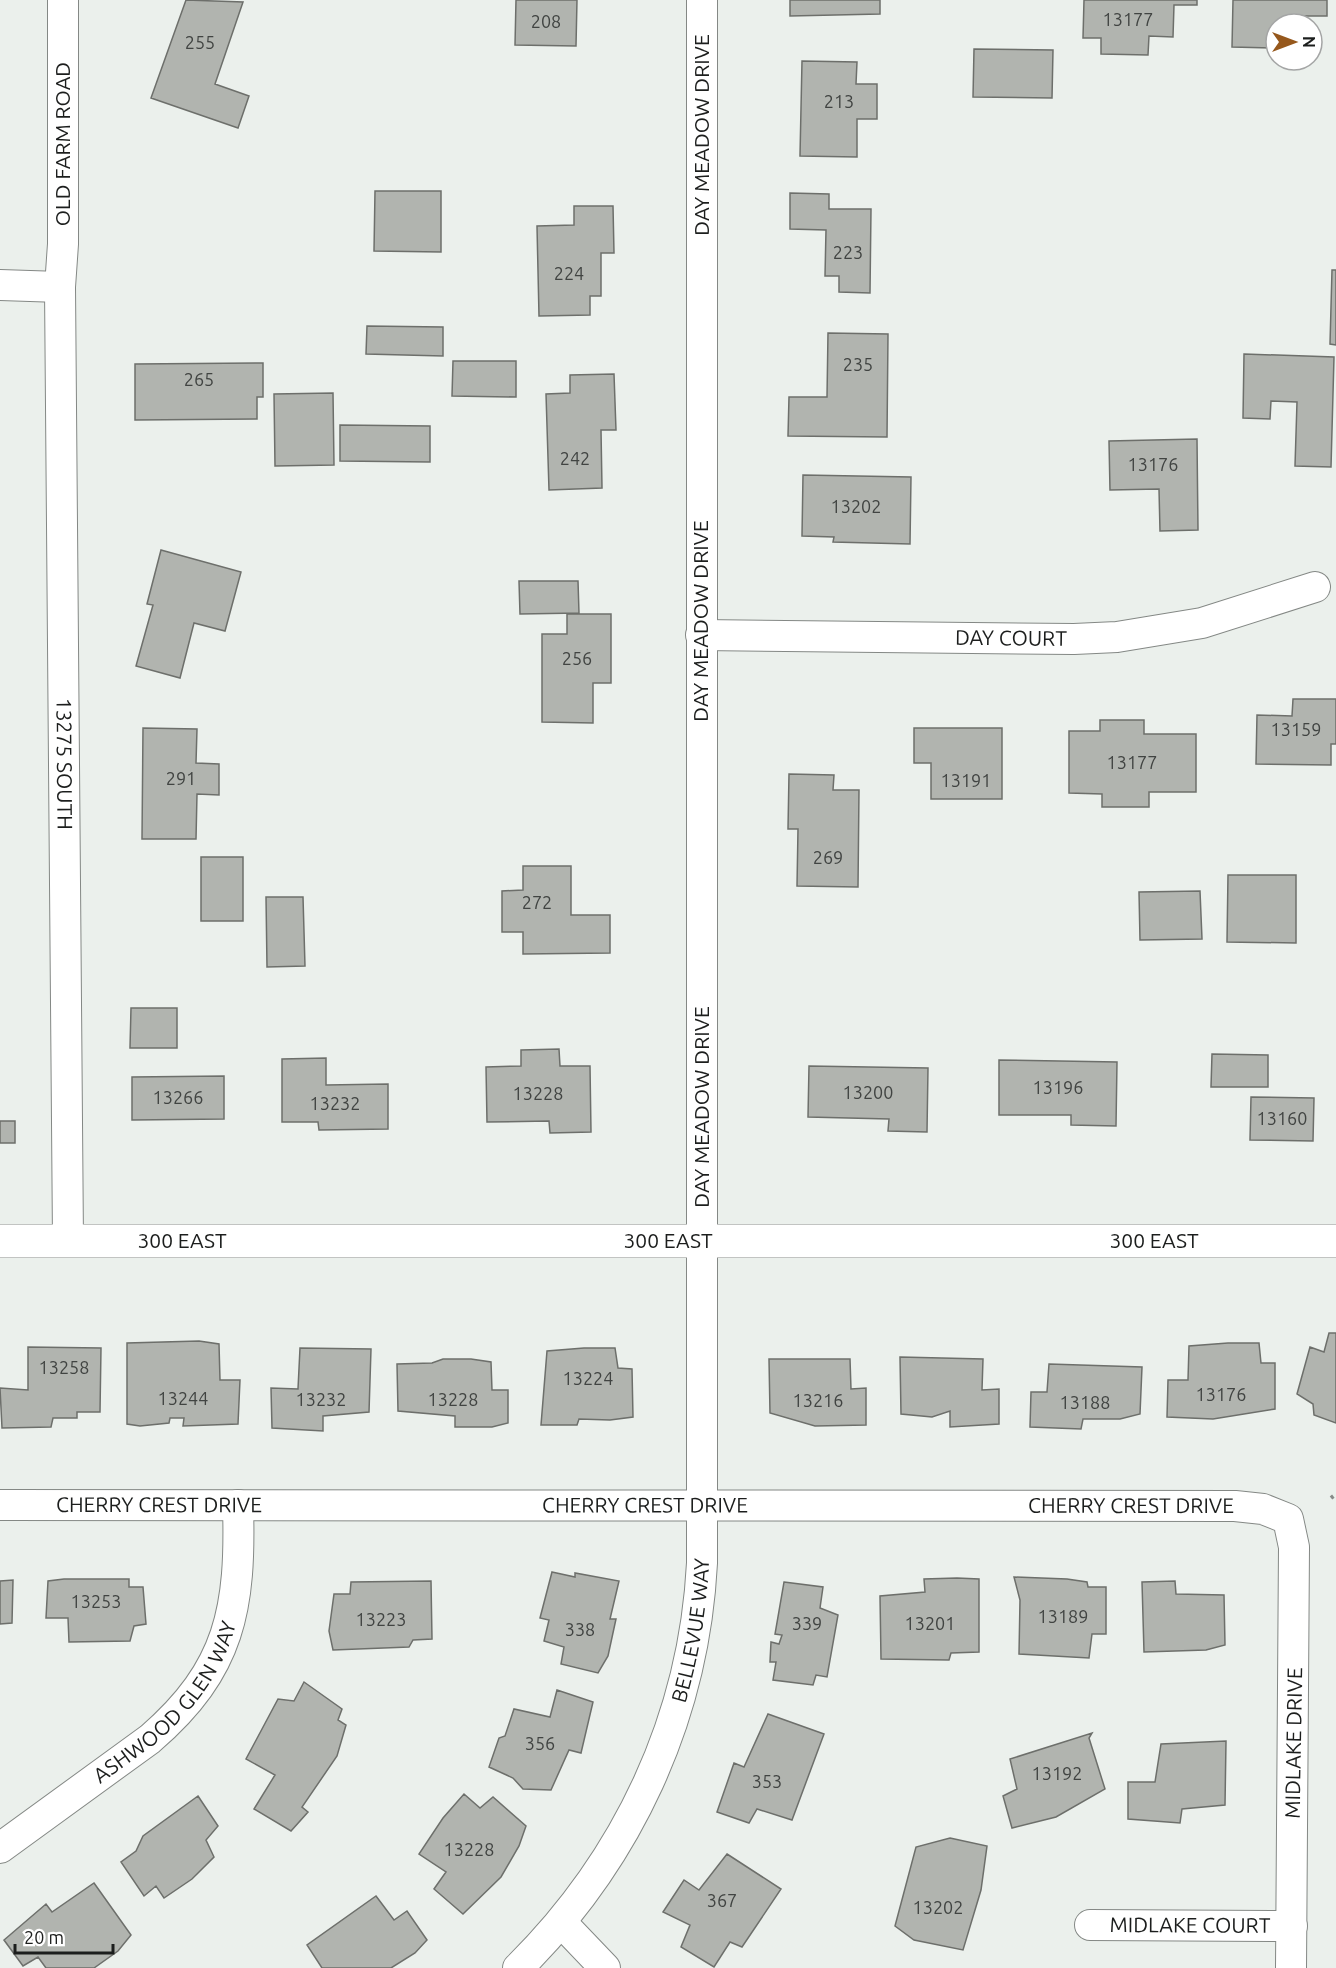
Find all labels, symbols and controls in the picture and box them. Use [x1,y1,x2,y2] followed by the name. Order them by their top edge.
[1103,9,1153,29] house number: 13177
[531,11,561,31] house number: 208
[1264,12,1324,72] north arrow
[185,32,215,52] house number: 255
[689,34,713,236] street label: DAY MEADOW DRIVE
[1300,36,1318,48] text: N
[50,62,74,226] street label: OLD FARM ROAD
[824,91,854,111] house number: 213
[833,242,863,262] house number: 223
[554,263,584,283] house number: 224
[843,354,873,374] house number: 235
[184,369,214,389] house number: 265
[560,448,590,468] house number: 242
[1128,454,1178,474] house number: 13176
[831,496,881,516] house number: 13202
[688,520,712,722] street label: DAY MEADOW DRIVE
[955,625,1067,650] street label: DAY COURT
[562,648,592,668] house number: 256
[52,698,78,830] street label: 13275 SOUTH
[1271,719,1321,739] house number: 13159
[1107,752,1157,772] house number: 13177
[166,768,196,788] house number: 291
[941,770,991,790] house number: 13191
[813,847,843,867] house number: 269
[522,892,552,912] house number: 272
[689,1006,713,1208] street label: DAY MEADOW DRIVE
[1033,1077,1083,1097] house number: 13196
[843,1082,893,1102] house number: 13200
[513,1083,563,1103] house number: 13228
[153,1087,203,1107] house number: 13266
[310,1093,360,1113] house number: 13232
[1257,1108,1307,1128] house number: 13160
[137,1228,227,1252] street label: 300 EAST
[623,1228,713,1252] street label: 300 EAST
[1109,1228,1199,1252] street label: 300 EAST
[39,1357,89,1377] house number: 13258
[563,1368,613,1388] house number: 13224
[1196,1384,1246,1404] house number: 13176
[158,1388,208,1408] house number: 13244
[296,1389,346,1409] house number: 13232
[428,1389,478,1409] house number: 13228
[793,1390,843,1410] house number: 13216
[1060,1392,1110,1412] house number: 13188
[56,1492,262,1516] street label: CHERRY CREST DRIVE
[542,1492,748,1517] street label: CHERRY CREST DRIVE
[1028,1493,1234,1517] street label: CHERRY CREST DRIVE
[666,1557,713,1705] street label: BELLEVUE WAY
[71,1591,121,1611] house number: 13253
[1038,1606,1088,1626] house number: 13189
[356,1609,406,1629] house number: 13223
[792,1613,822,1633] house number: 339
[905,1613,955,1633] house number: 13201
[88,1618,240,1787] street label: ASHWOOD GLEN WAY
[565,1619,595,1639] house number: 338
[1280,1667,1306,1819] street label: MIDLAKE DRIVE
[525,1733,555,1753] house number: 356
[1032,1763,1082,1783] house number: 13192
[752,1771,782,1791] house number: 353
[444,1839,494,1859] house number: 13228
[707,1890,737,1910] house number: 367
[913,1897,963,1917] house number: 13202
[1110,1912,1271,1937] street label: MIDLAKE COURT
[15,1917,112,1955] scale bar
[24,1927,64,1947] text: 20 m

